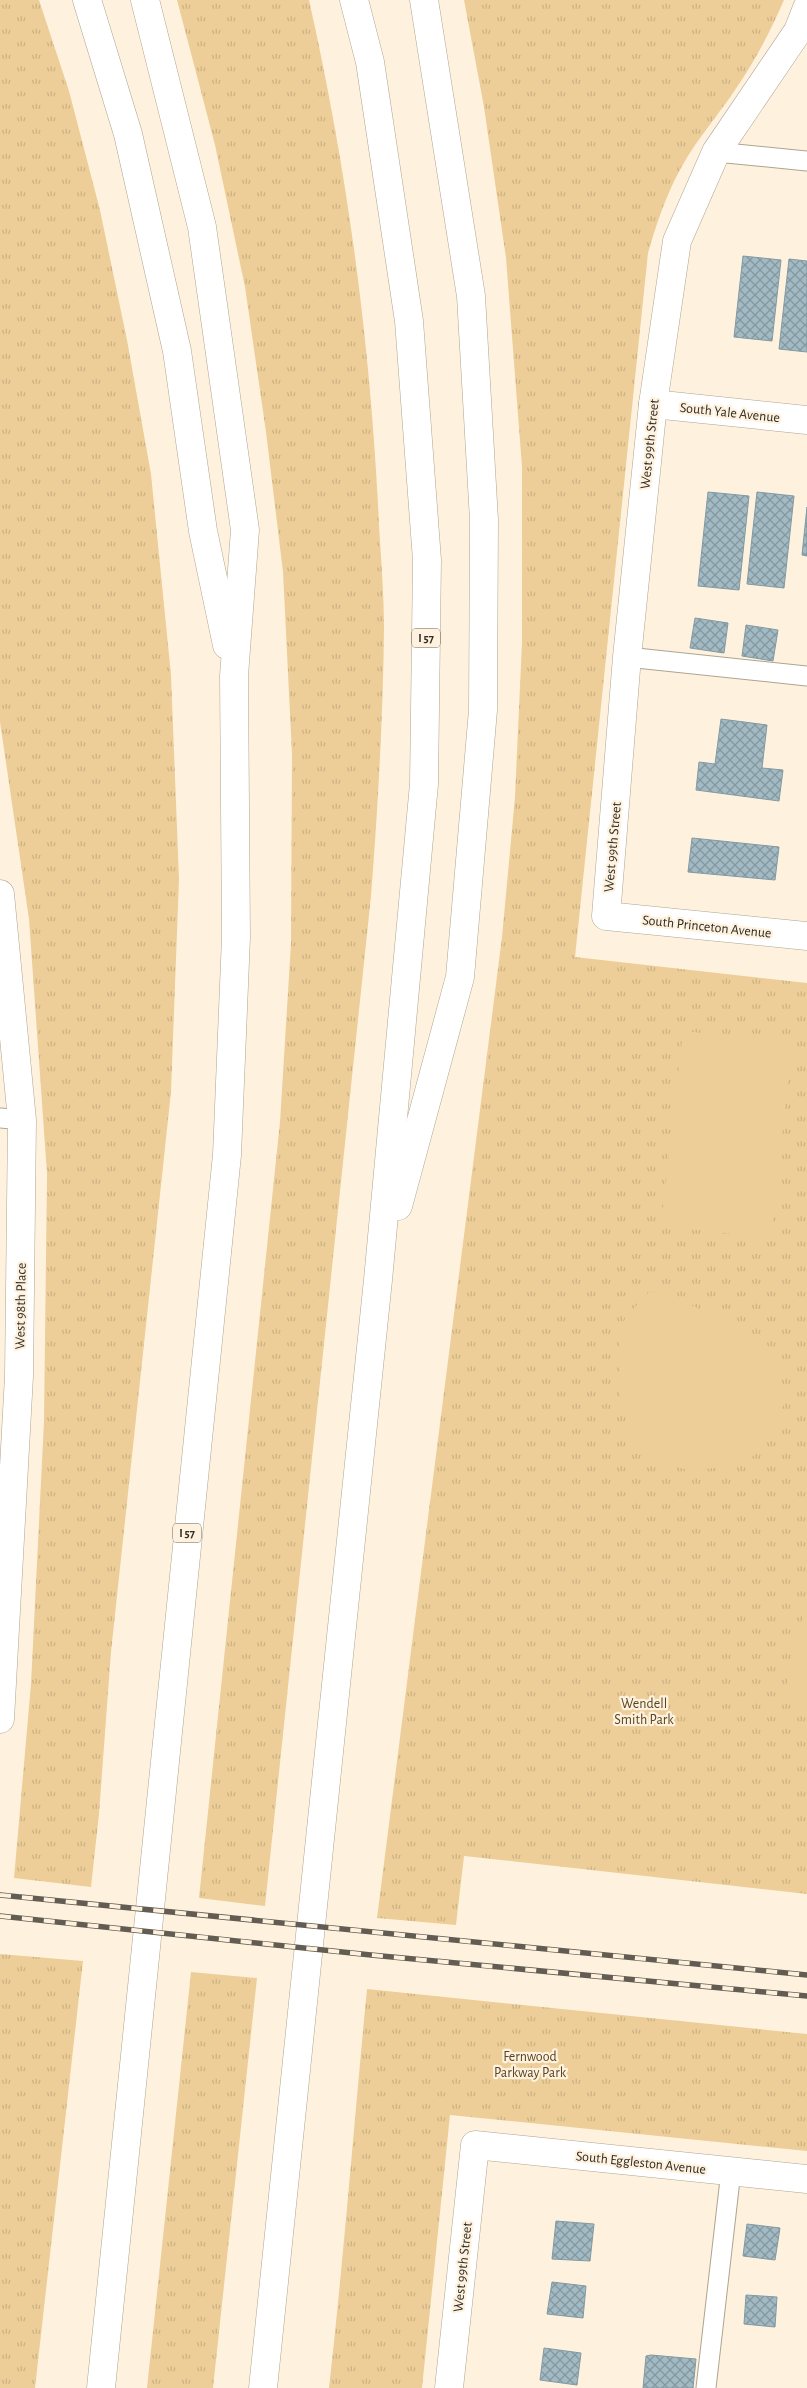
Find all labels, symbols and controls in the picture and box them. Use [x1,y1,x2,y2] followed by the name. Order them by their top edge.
[638,398,662,490] street label: West 99th Street
[679,401,781,425] street label: South Yale Avenue
[412,628,440,648] road number: I 57
[602,801,624,893] street label: West 99th Street
[642,913,772,941] street label: South Princeton Avenue
[13,1263,29,1349] street label: West 98th Place
[173,1524,201,1542] road number: I 57
[614,1697,674,1727] park label: Wendell Smith Park
[494,2050,567,2080] park label: Fernwood Parkway Park
[575,2149,707,2177] street label: South Eggleston Avenue
[451,2221,475,2313] street label: West 99th Street

